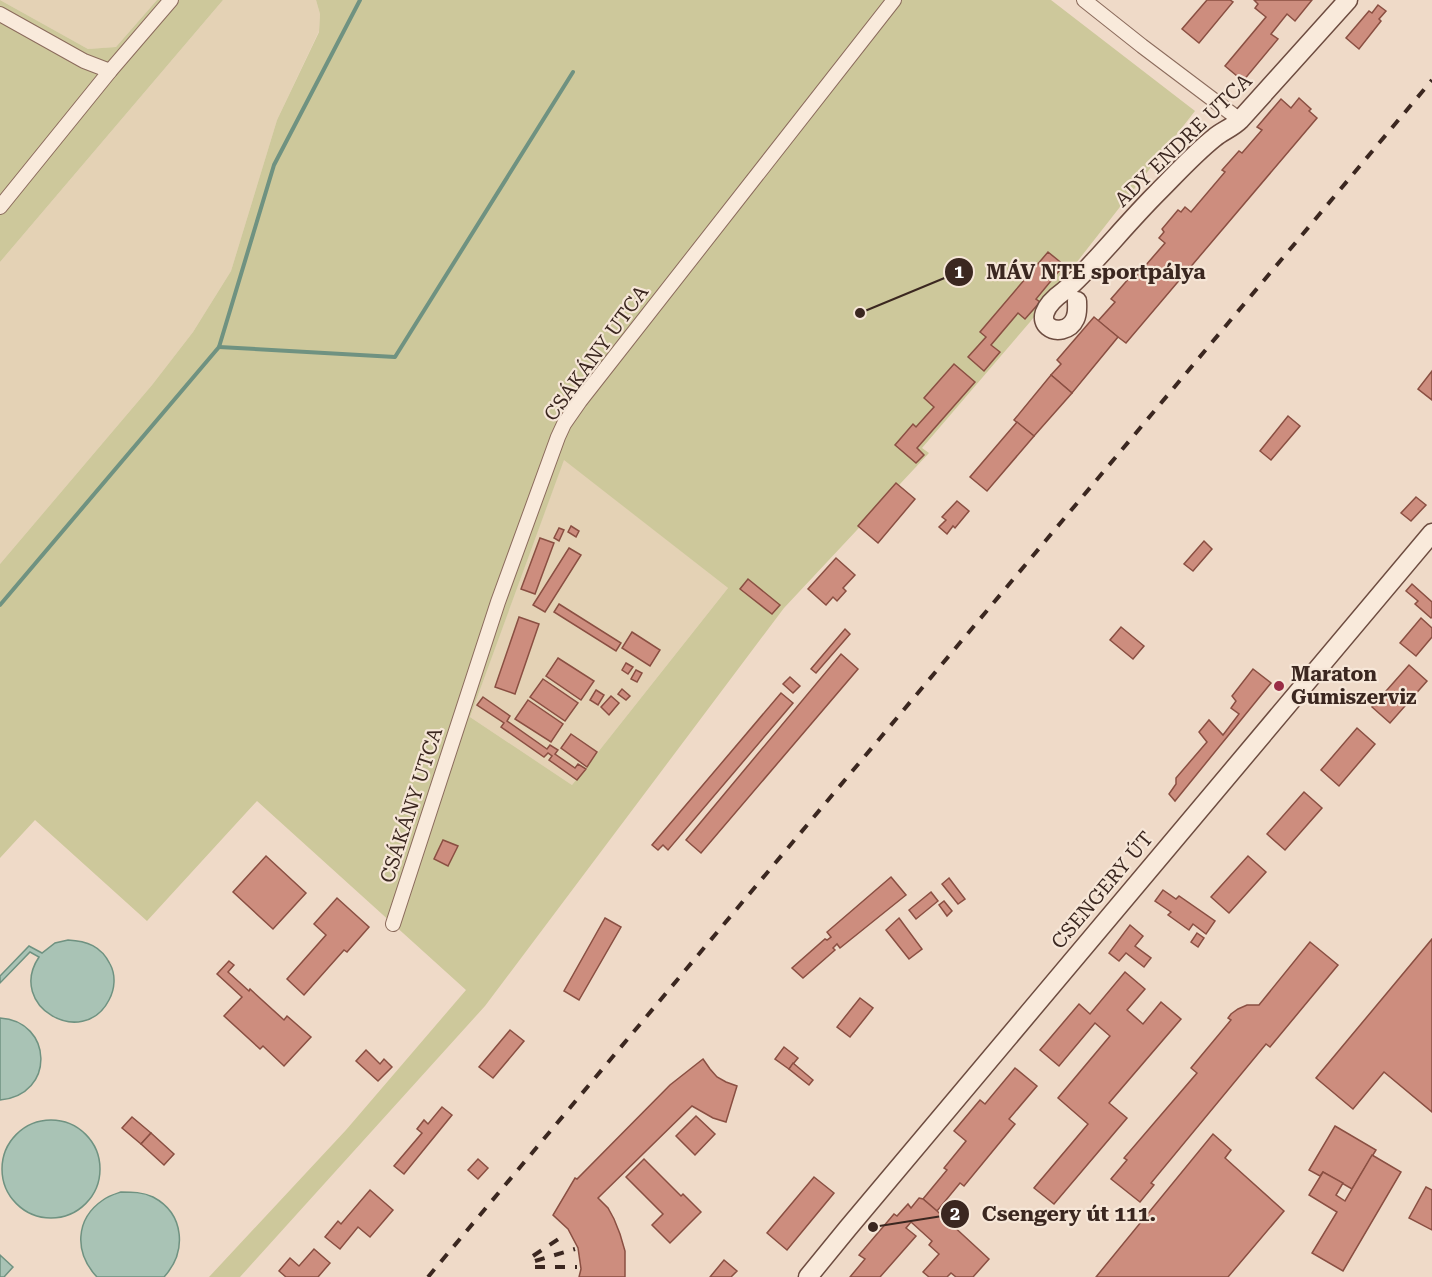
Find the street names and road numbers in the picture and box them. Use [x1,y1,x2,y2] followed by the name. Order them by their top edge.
[1110,69,1256,211] street label: ADY ENDRE UTCA
[539,280,653,426] street label: CSÁKÁNY UTCA
[375,724,447,886] street label: CSÁKÁNY UTCA
[1046,827,1158,953] street label: CSENGERY ÚT

